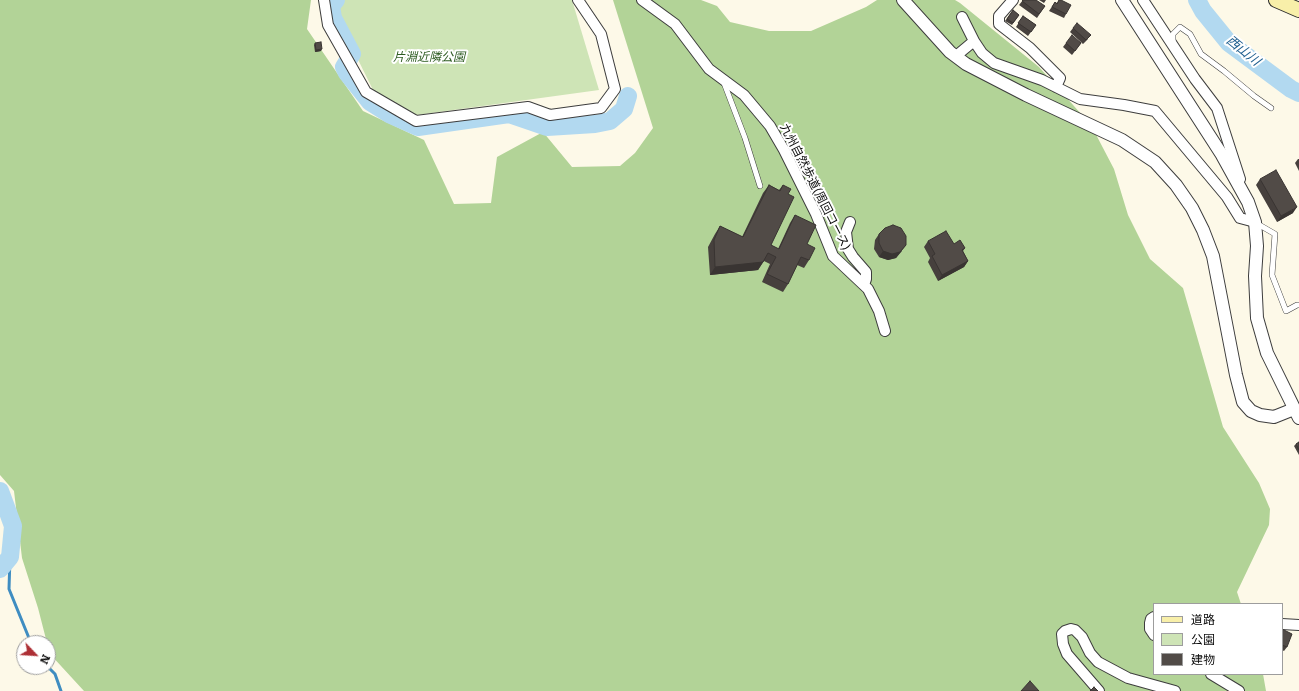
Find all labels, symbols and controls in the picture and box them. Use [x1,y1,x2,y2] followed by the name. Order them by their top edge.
[1223,33,1263,69] water label: 西山川
[393,50,465,64] park label: 片淵近隣公園
[777,121,853,253] street label: 九州自然歩道(周回コース)
[1153,603,1283,675] legend
[1191,610,1215,628] text: 道路
[1191,630,1215,648] text: 公園
[16,635,56,675] north arrow
[1191,650,1215,668] text: 建物
[37,652,55,667] text: N

